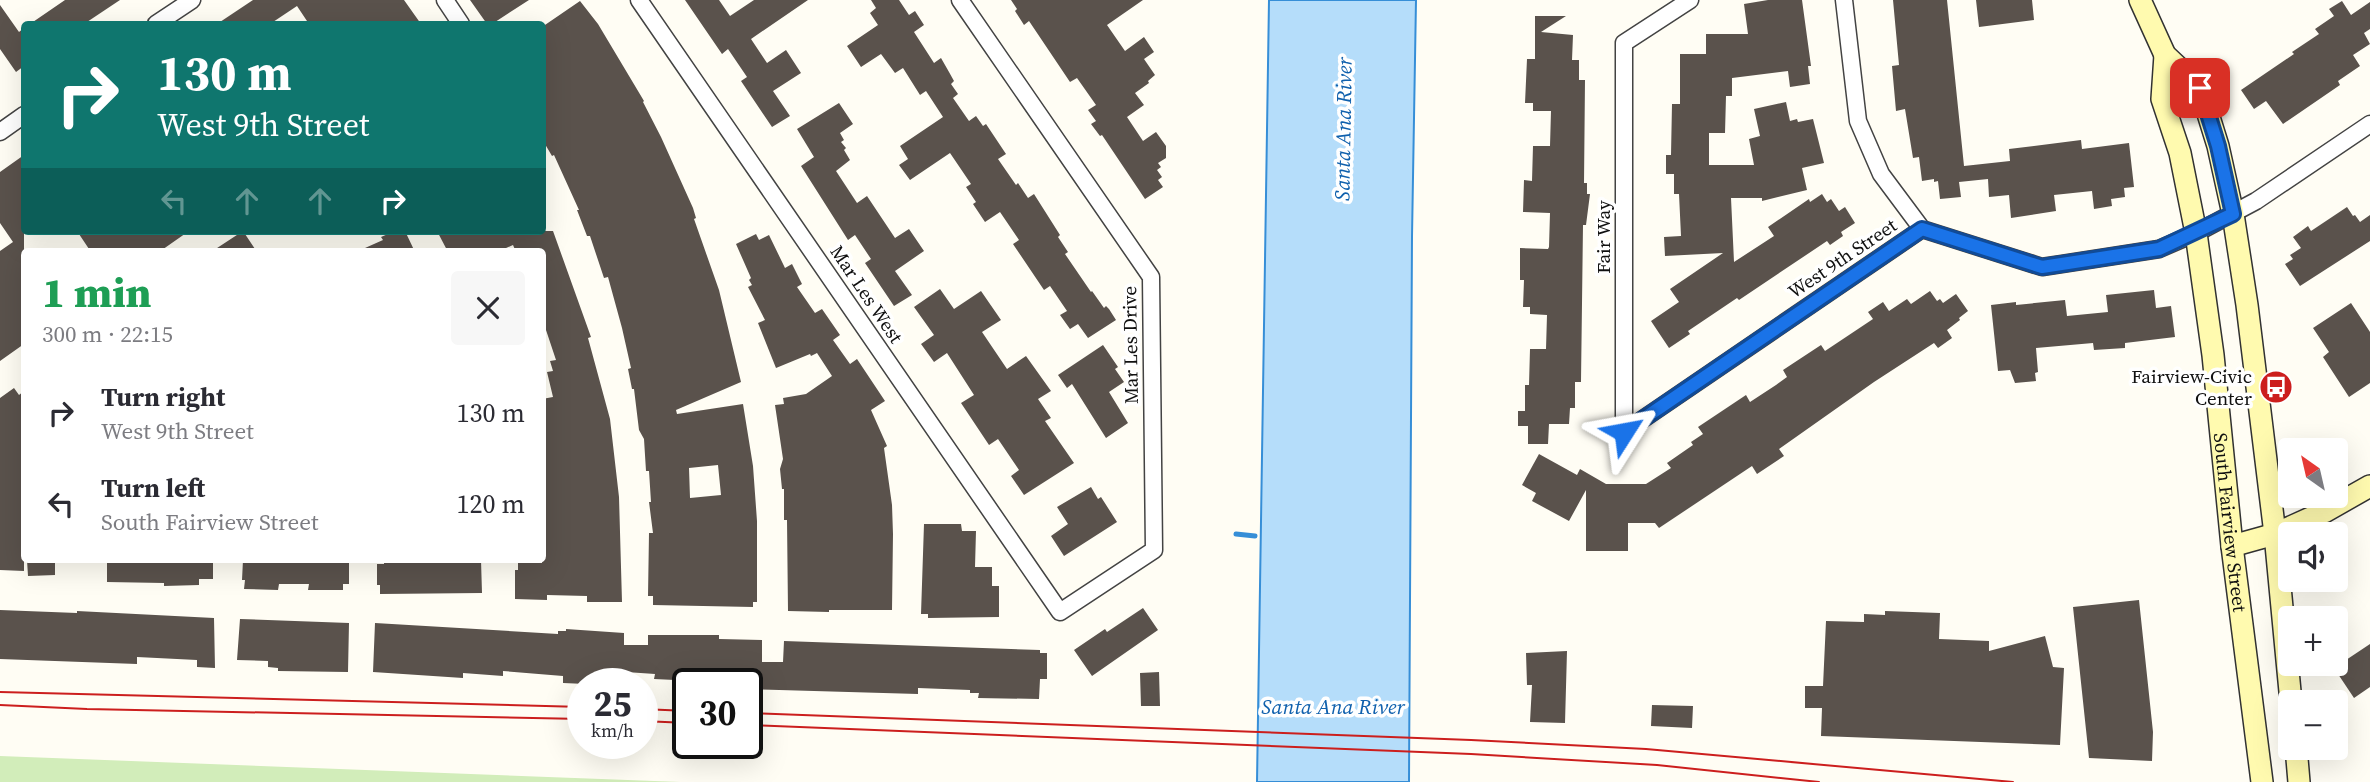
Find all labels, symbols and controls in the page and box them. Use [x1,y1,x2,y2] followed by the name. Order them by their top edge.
[157,39,292,106] text: 130 m
[42,49,133,140] icon: right
[1327,56,1359,201] water label: Santa Ana River
[2170,58,2230,118] pin
[2181,69,2219,107] icon: arrive
[157,103,369,147] text: West 9th Street
[155,182,193,220] icon: left
[228,182,266,220] icon: ahead
[301,182,339,220] icon: ahead
[374,182,412,220] icon: right
[1590,200,1616,274] street label: Fair Way
[1782,212,1902,304] street label: West 9th Street
[825,240,910,349] street label: Mar Les West
[42,263,152,321] text: 1 min
[451,271,525,345] button: close
[1116,286,1144,404] street label: Mar Les Drive
[42,318,173,350] text: 300 m · 22:15
[2131,363,2252,411] place label: Fairview-Civic Center
[2257,368,2295,406] bus stop icon: Fairview-Civic Center
[101,379,225,415] text: Turn right
[42,394,80,432] icon: right
[457,395,525,431] text: 130 m
[1587,395,1661,469] position arrow
[101,415,254,447] text: West 9th Street
[2208,432,2253,614] street label: South Fairview Street
[2278,438,2348,508] north arrow
[2278,438,2348,760] map controls
[101,470,205,506] text: Turn left
[42,485,80,523] icon: left
[457,486,525,522] text: 120 m
[101,506,319,538] text: South Fairview Street
[2278,522,2348,592] button: sound
[2278,606,2348,676] button: +
[672,668,763,759] speed limit sign: 30
[594,680,631,728] text: 25
[2278,690,2348,760] button: −
[1261,692,1405,721] water label: Santa Ana River
[591,718,634,743] text: km/h

